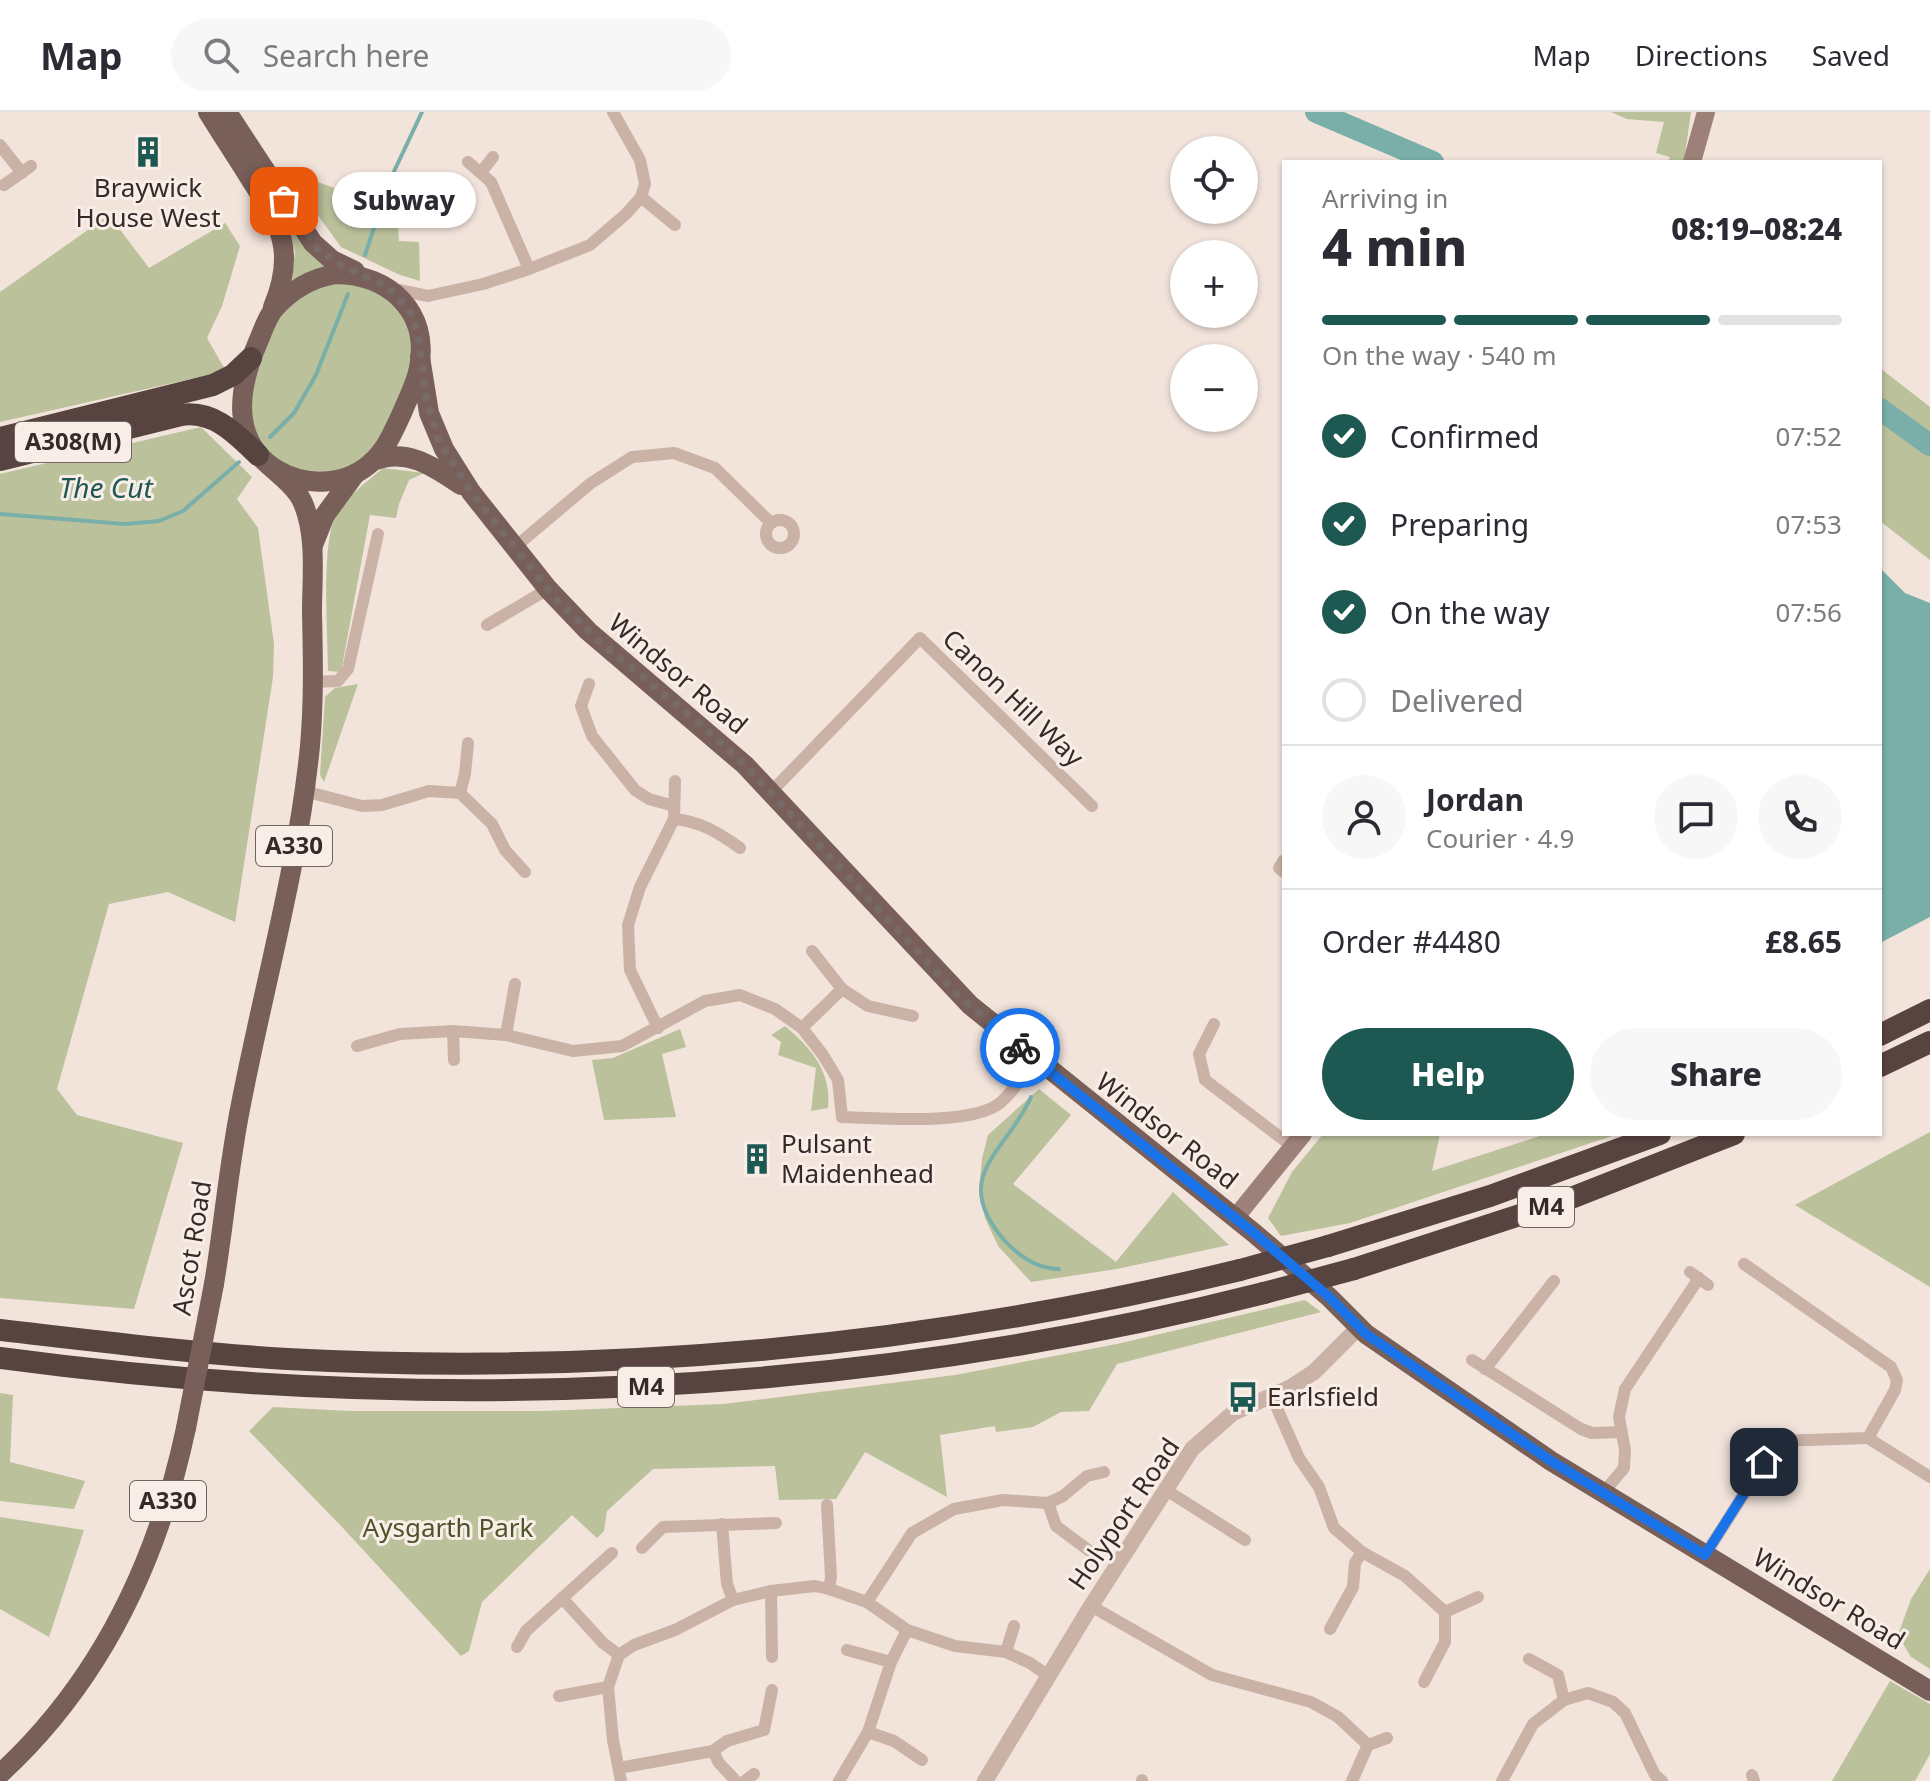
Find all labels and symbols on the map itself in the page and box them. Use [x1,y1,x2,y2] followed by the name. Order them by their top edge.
[131,135,165,169] building icon: Braywick House West
[250,167,318,235] pin
[75,169,221,235] place label: Braywick House West
[332,173,476,229] callout: Subway
[15,422,131,462] road number: A308(M)
[59,468,154,506] water label: The Cut
[602,604,756,742] street label: Windsor Road
[935,621,1093,774] street label: Canon Hill Way
[256,826,332,866] road number: A330
[980,1008,1060,1088] courier
[1089,1063,1246,1197] street label: Windsor Road
[781,1125,934,1191] place label: Pulsant Maidenhead
[740,1142,774,1176] building icon: Pulsant Maidenhead
[163,1178,219,1318] street label: Ascot Road
[1518,1187,1574,1227] road number: M4
[618,1367,674,1407] road number: M4
[1267,1378,1379,1414] place label: Earlsfield
[1226,1380,1260,1414] bus stop icon: Earlsfield
[1730,1428,1798,1496] pin
[1059,1430,1187,1596] street label: Holyport Road
[130,1481,206,1521] road number: A330
[363,1509,534,1545] park label: Aysgarth Park
[1747,1539,1912,1658] street label: Windsor Road

